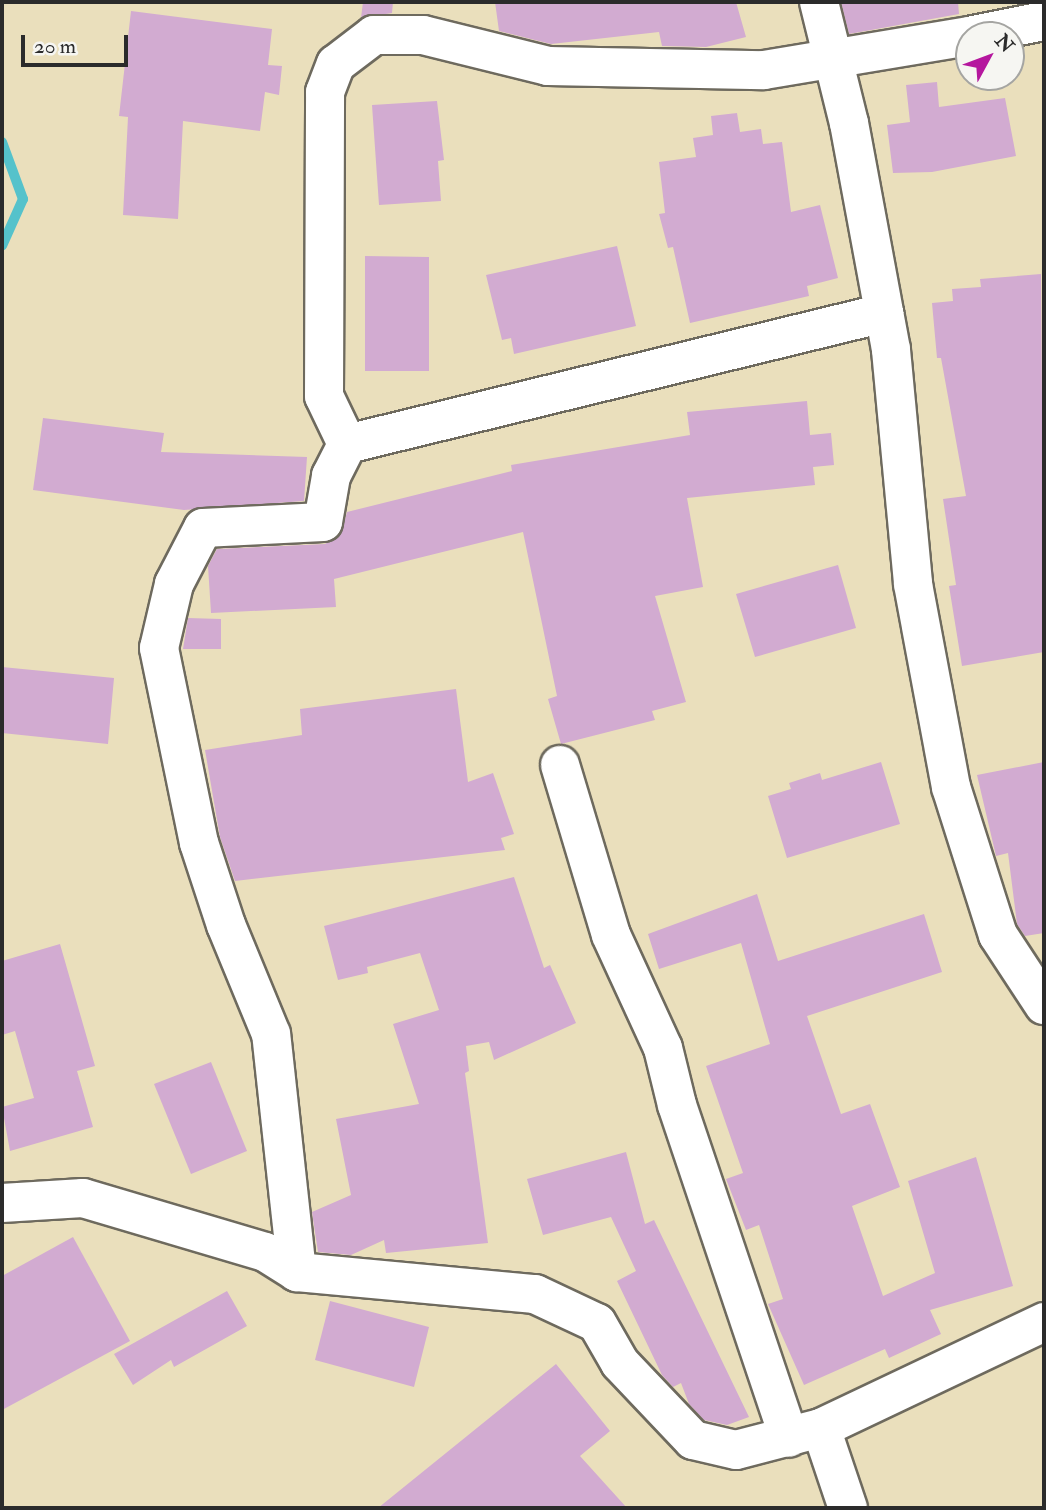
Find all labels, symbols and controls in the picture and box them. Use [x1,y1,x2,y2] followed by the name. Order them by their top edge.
[24,21,131,65] scale bar
[955,21,1025,91] north arrow
[990,29,1019,58] text: N
[34,33,76,60] text: 20 m

